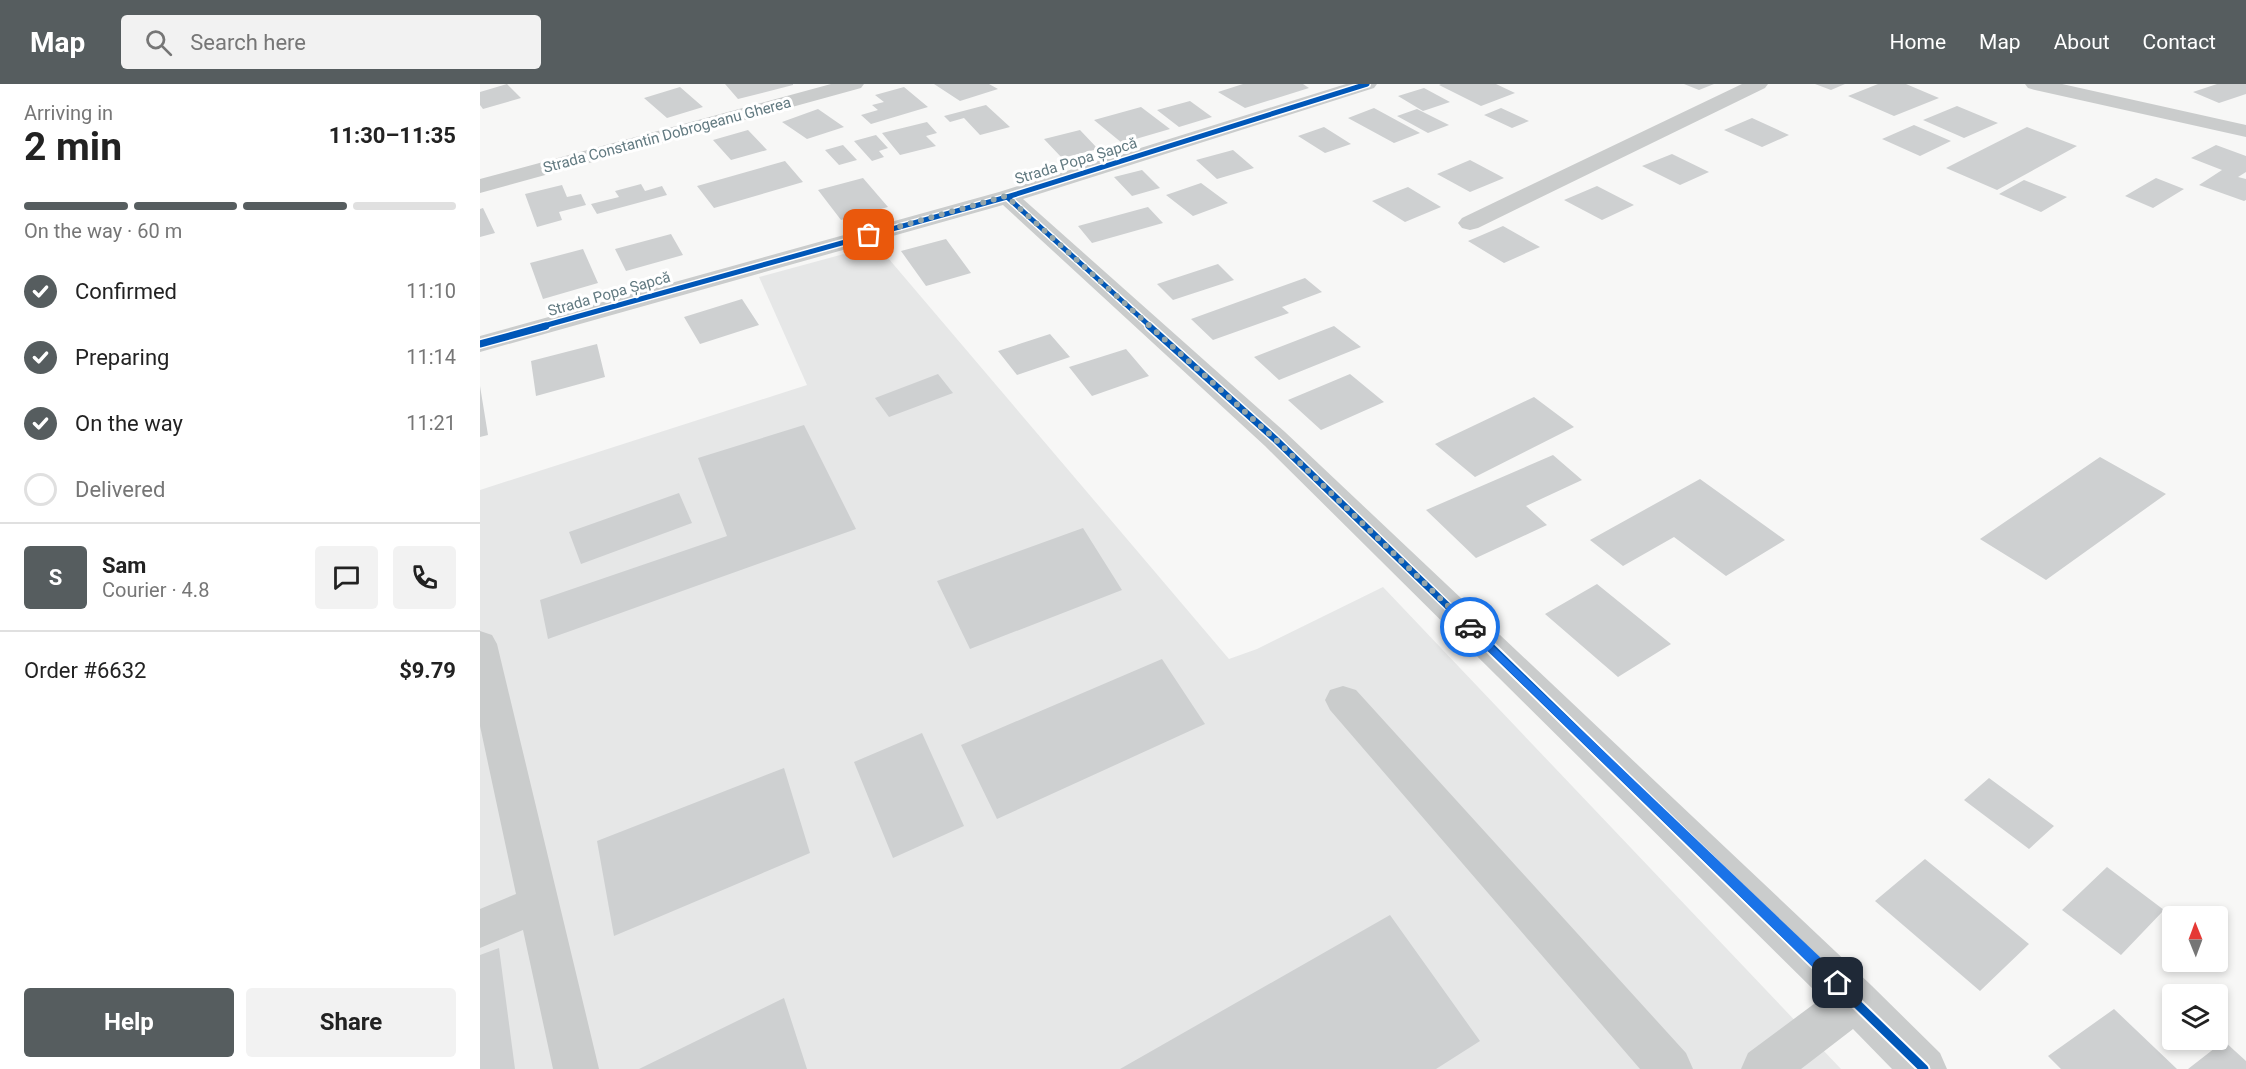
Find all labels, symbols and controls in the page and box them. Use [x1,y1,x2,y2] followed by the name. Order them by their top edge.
[121,15,541,69] search box
[30,26,85,59] text: Map
[142,26,175,59] icon: search
[190,30,306,55] text: Search here
[1890,30,1946,54] text: Home
[1979,30,2021,54] text: Map
[2054,30,2110,54] text: About
[2143,30,2216,54] text: Contact
[541,93,793,177] street label: Strada Constantin Dobrogeanu Gherea
[24,101,113,125] text: Arriving in
[329,123,456,148] text: 11:30–11:35
[24,124,122,170] text: 2 min
[1013,134,1139,188] street label: Strada Popa Șapcă
[843,209,894,260] pin
[852,218,885,251] icon: bag
[24,219,182,243] text: On the way · 60 m
[546,268,672,320] street label: Strada Popa Șapcă
[24,275,57,308] icon: check
[75,279,177,304] text: Confirmed
[406,279,456,303] text: 11:10
[24,341,57,374] icon: check
[75,345,169,370] text: Preparing
[406,345,456,369] text: 11:14
[24,407,57,440] icon: check
[75,411,183,436] text: On the way
[406,411,456,435] text: 11:21
[75,477,165,502] text: Delivered
[315,546,378,609] button: chat
[393,546,456,609] button: phone
[102,553,146,578] text: Sam
[49,565,62,590] text: S
[102,578,209,602] text: Courier · 4.8
[1440,597,1500,657] courier
[1454,611,1487,644] icon: car
[24,658,146,683] text: Order #6632
[399,658,456,683] text: $9.79
[2162,906,2228,972] north arrow
[2162,906,2228,1050] map controls
[1812,957,1863,1008] pin
[1821,966,1854,999] icon: home
[2162,984,2228,1050] button: layers
[24,988,234,1057] button: Help
[246,988,456,1057] button: Share

